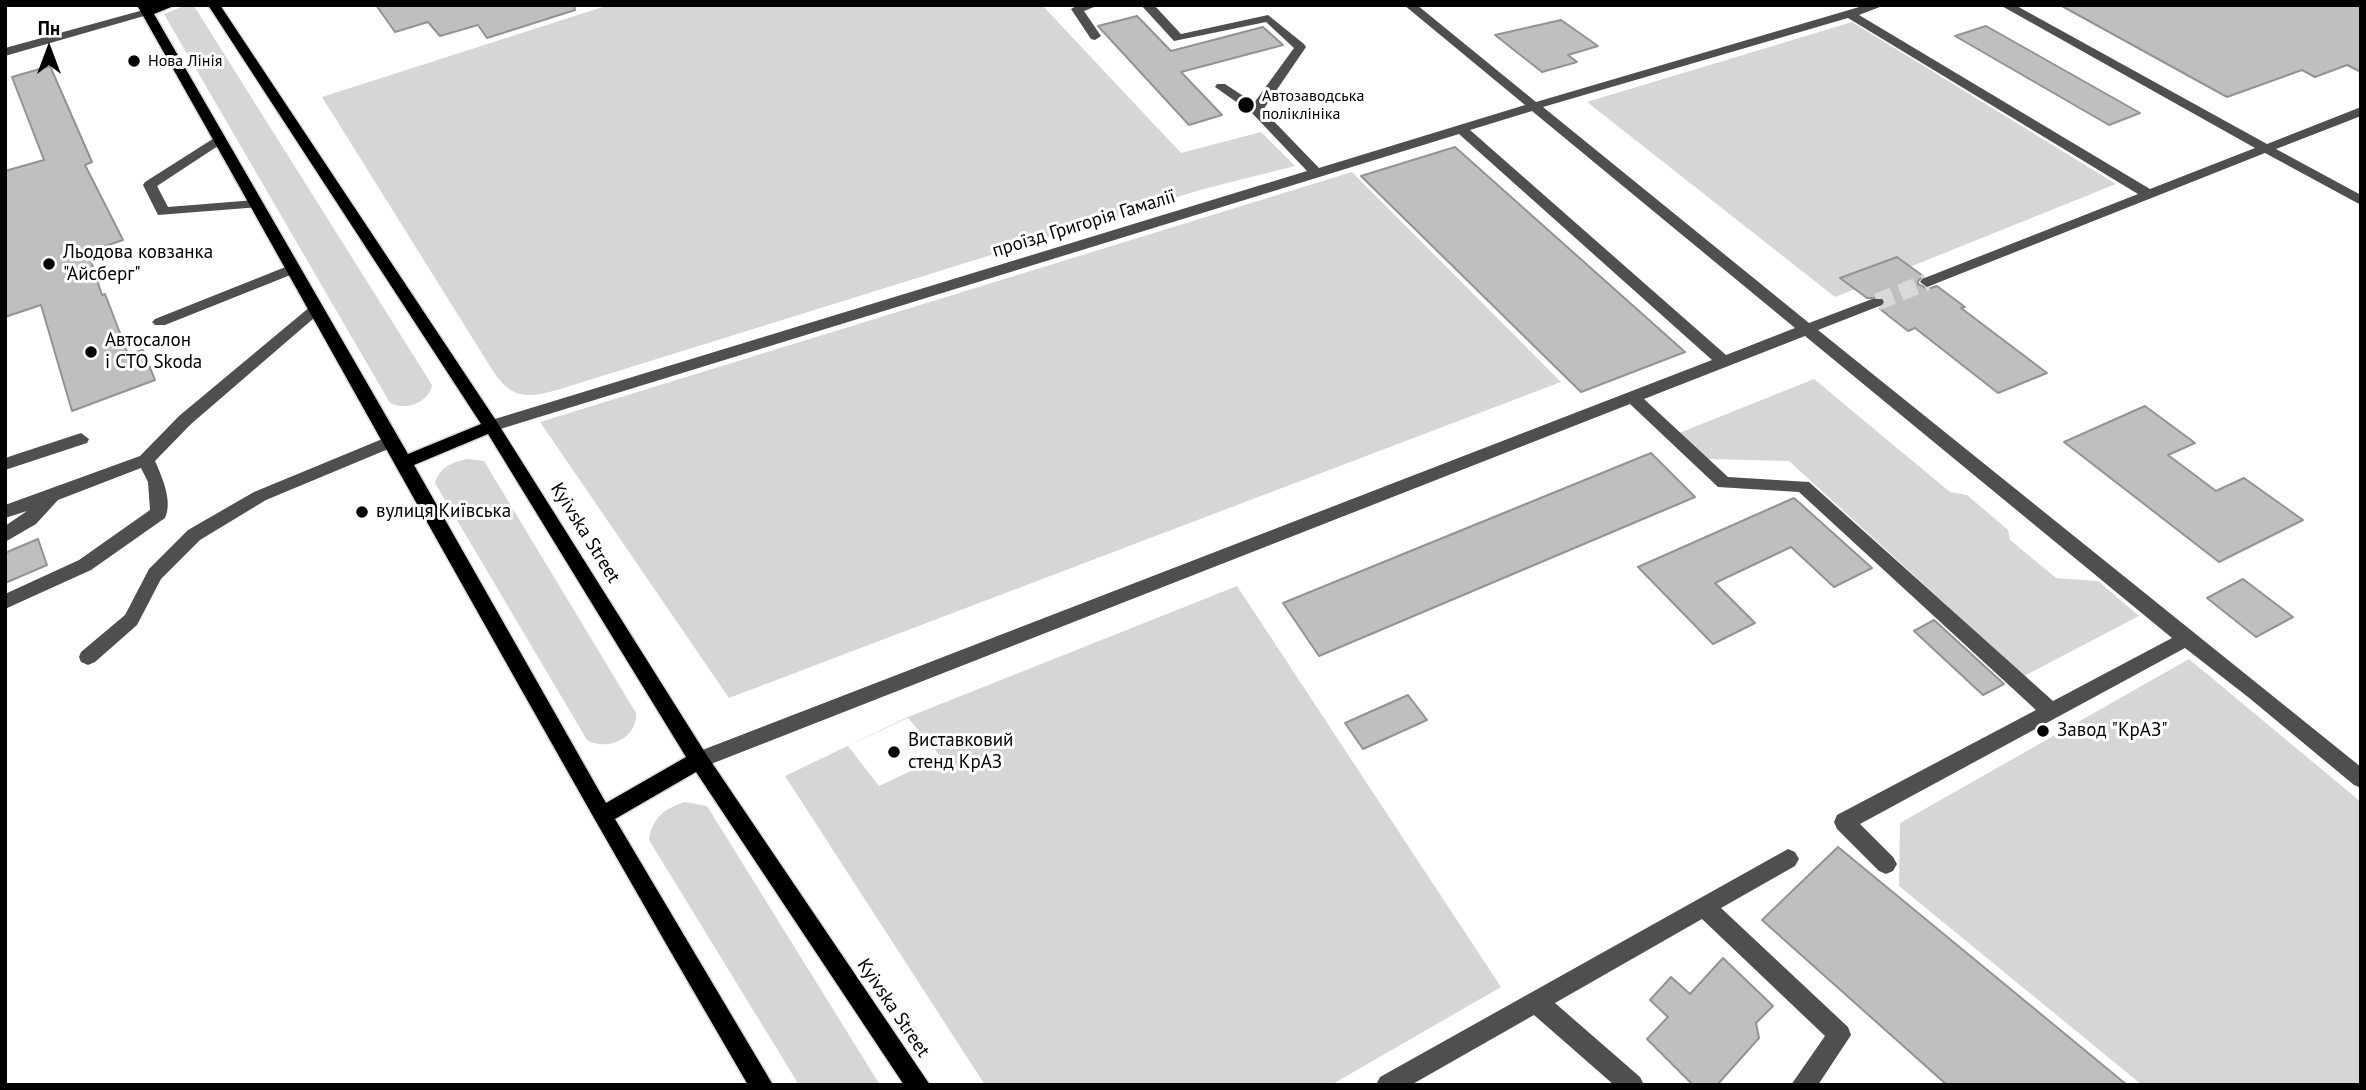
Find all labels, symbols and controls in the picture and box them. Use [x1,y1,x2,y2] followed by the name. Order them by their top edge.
[14,14,84,84] north arrow
[38,16,60,40] text: Пн
[148,51,222,71] place label: Нова Лінія
[126,53,142,69] marker: Нова Лінія
[1262,86,1364,124] place label: Автозаводська поліклініка
[1236,95,1256,115] marker: Автозаводська поліклініка
[990,185,1178,263] street label: проїзд Григорія Гамалії
[63,242,213,286] place label: Льодова ковзанка "Айсберг"
[41,256,57,272] marker: Льодова ковзанка "Айсберг"
[105,330,202,374] place label: Автосалон і СТО Skoda
[83,344,99,360] marker: Автосалон і СТО Skoda
[545,479,625,587] street label: Kyivska Street
[376,501,511,523] place label: вулиця Київська
[354,504,370,520] marker: вулиця Київська
[2057,720,2168,742] place label: Завод "КрАЗ"
[2035,723,2051,739] marker: Завод "КрАЗ"
[908,730,1013,774] place label: Виставковий стенд КрАЗ
[886,744,902,760] marker: Виставковий стенд КрАЗ
[852,954,934,1062] street label: Kyivska Street

